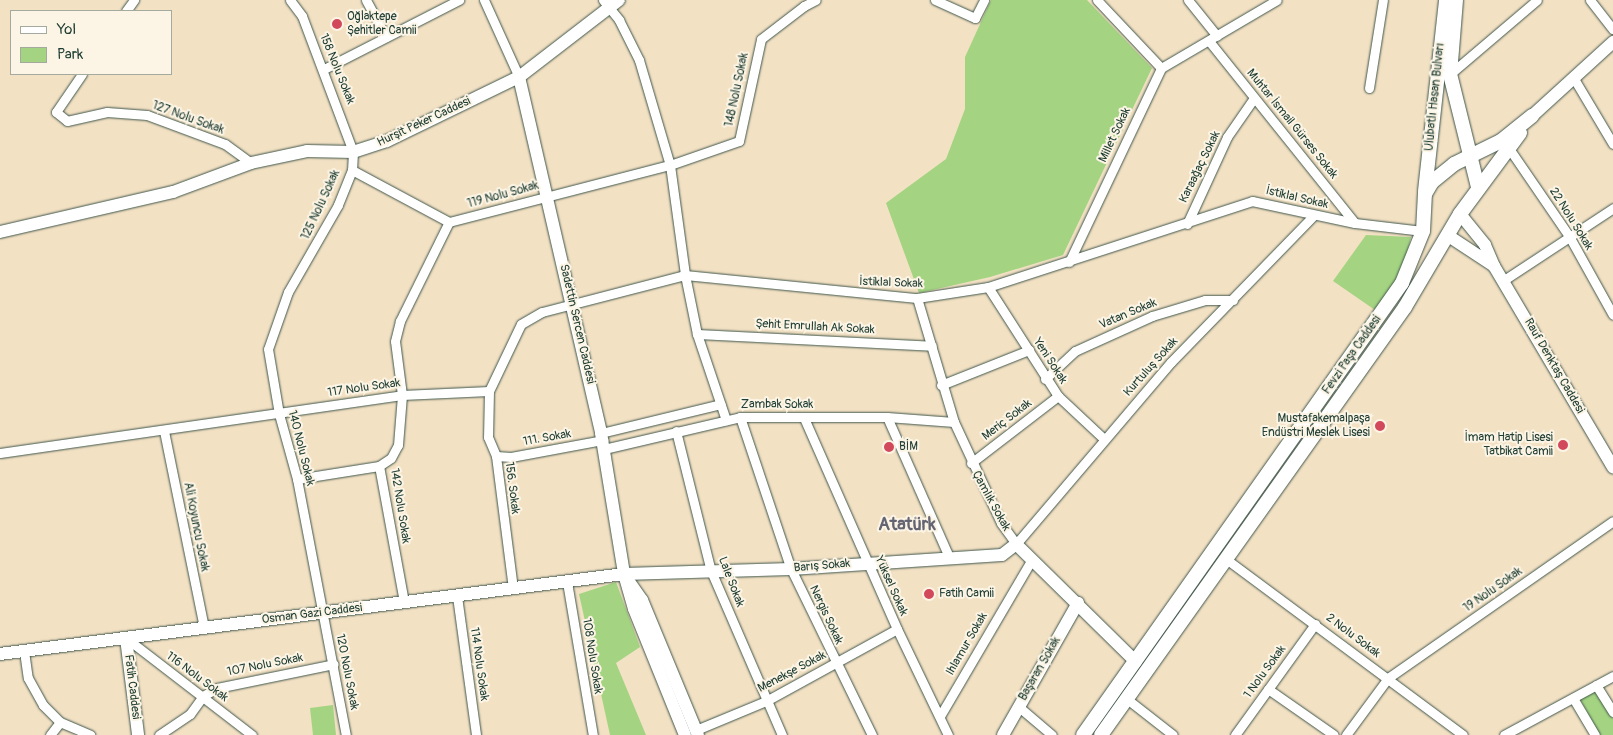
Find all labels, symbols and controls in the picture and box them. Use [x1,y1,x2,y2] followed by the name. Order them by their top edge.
[10,10,172,75] legend
[347,10,416,38] place label: Oğlaktepe Şehitler Camii
[331,18,343,30] marker: Oğlaktepe Şehitler Camii
[57,20,76,39] text: Yol
[316,32,358,106] street label: 158 Nolu Sokak
[1422,42,1448,152] street label: Ulubatlı Hasan Bulvarı
[57,45,83,64] text: Park
[722,52,752,128] street label: 148 Nolu Sokak
[1243,66,1341,182] street label: Muhtar İsmail Gürses Sokak
[375,94,473,150] street label: Hurşit Peker Caddesi
[150,98,226,138] street label: 127 Nolu Sokak
[1096,105,1134,165] street label: Millet Sokak
[1176,129,1224,205] street label: Karaağaç Sokak
[299,168,343,242] street label: 125 Nolu Sokak
[466,179,540,211] street label: 119 Nolu Sokak
[1264,184,1330,212] street label: İstiklal Sokak
[1546,185,1596,253] street label: 22 Nolu Sokak
[556,263,598,385] street label: Sadettin Sercen Caddesi
[859,275,923,291] street label: İstiklal Sokak
[1097,295,1159,333] street label: Vatan Sokak
[1320,313,1384,397] street label: Fevzi Paşa Caddesi
[1521,316,1587,416] street label: Rauf Denktaş Caddesi
[755,317,875,337] street label: Şehit Emrullah Ak Sokak
[1030,335,1070,387] street label: Yeni Sokak
[1121,335,1181,399] street label: Kurtuluş Sokak
[327,376,401,400] street label: 117 Nolu Sokak
[979,396,1035,444] street label: Meriç Sokak
[741,398,813,412] street label: Zambak Sokak
[285,409,317,487] street label: 140 Nolu Sokak
[1262,412,1370,440] place label: Mustafakemalpaşa Endüstri Meslek Lisesi
[1374,420,1386,432] marker: Mustafakemalpaşa Endüstri Meslek Lisesi
[522,427,572,449] street label: 111. Sokak
[1464,431,1553,459] place label: İmam Hatip Lisesi Tatbikat Camii
[1557,439,1569,451] marker: İmam Hatip Lisesi Tatbikat Camii
[899,440,918,454] place label: BİM
[883,441,895,453] marker: BİM
[502,461,522,515] street label: 156. Sokak
[387,467,413,545] street label: 142 Nolu Sokak
[969,468,1013,534] street label: Çamlık Sokak
[180,481,212,573] street label: Ali Koyuncu Sokak
[878,514,936,536] district label: Atatürk
[871,554,911,618] street label: Yüksel Sokak
[715,555,747,609] street label: Lale Sokak
[793,556,851,576] street label: Barış Sokak
[1461,564,1525,616] street label: 19 Nolu Sokak
[806,583,846,647] street label: Nergis Sokak
[939,587,994,601] place label: Fatih Camii
[923,588,935,600] marker: Fatih Camii
[261,601,363,627] street label: Osman Gazi Caddesi
[943,610,991,678] street label: Ihlamur Sokak
[1323,611,1383,661] street label: 2 Nolu Sokak
[579,617,605,695] street label: 108 Nolu Sokak
[467,626,491,702] street label: 114 Nolu Sokak
[333,633,361,711] street label: 120 Nolu Sokak
[1016,635,1064,703] street label: Başaran Sokak
[1241,643,1289,701] street label: 1 Nolu Sokak
[756,648,828,696] street label: Menekşe Sokak
[163,649,231,705] street label: 116 Nolu Sokak
[226,651,304,679] street label: 107 Nolu Sokak
[121,654,143,720] street label: Fatih Caddesi

